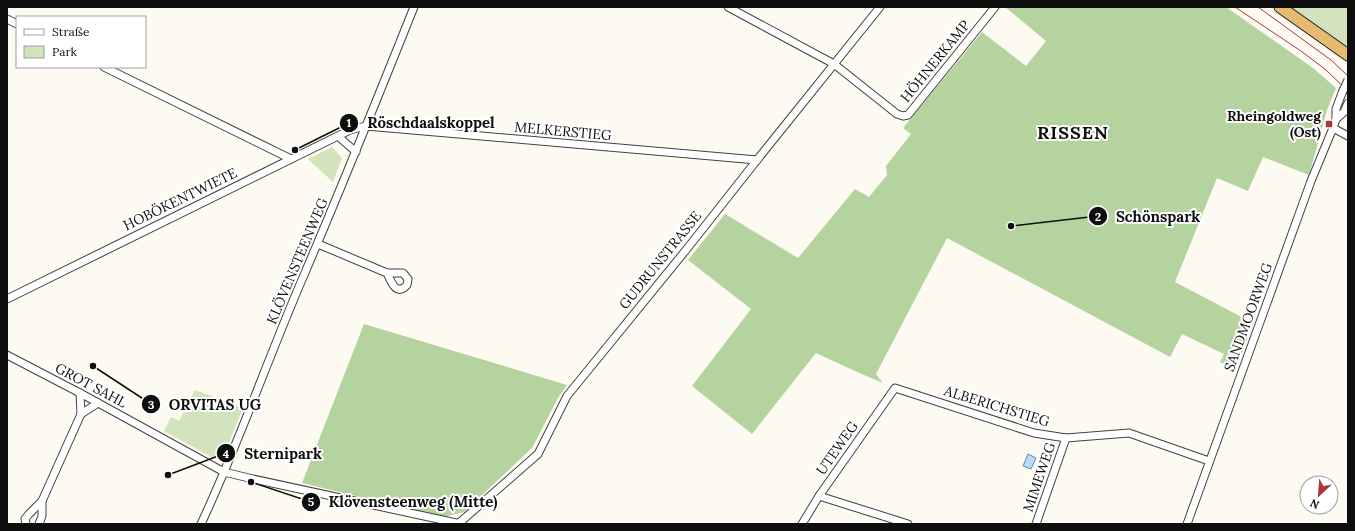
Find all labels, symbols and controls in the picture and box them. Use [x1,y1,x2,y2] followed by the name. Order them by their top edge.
[16,16,146,68] legend
[896,16,974,106] street label: HÖHNERKAMP
[52,24,90,39] text: Straße
[52,44,78,59] text: Park
[1227,107,1322,141] place label: Rheingoldweg (Ost)
[339,110,502,137] callout: Röschdaalskoppel
[367,113,495,132] text: Röschdaalskoppel
[347,115,352,130] text: 1
[514,118,613,144] street label: MELKERSTIEG
[1324,119,1334,129] marker: Rheingoldweg (Ost)
[1037,121,1109,144] district label: RISSEN
[120,164,240,234] street label: HOBÖKENTWIETE
[262,195,332,327] street label: KLÖVENSTEENWEG
[1088,203,1208,230] callout: Schönspark
[615,207,705,313] street label: GUDRUNSTRASSE
[1116,207,1200,226] text: Schönspark
[1095,209,1101,224] text: 2
[1220,260,1276,374] street label: SANDMOORWEG
[52,359,130,411] street label: GROT SAHL
[941,381,1052,431] street label: ALBERICHSTIEG
[141,391,269,418] callout: ORVITAS UG
[169,395,262,414] text: ORVITAS UG
[148,397,155,412] text: 3
[812,417,862,478] street label: UTEWEG
[216,440,329,467] callout: Sternipark
[1019,440,1059,514] street label: MIMEWEG
[244,444,322,463] text: Sternipark
[223,446,230,461] text: 4
[1299,475,1339,515] north arrow
[301,488,506,515] callout: Klövensteenweg (Mitte)
[329,492,498,512] text: Klövensteenweg (Mitte)
[308,494,315,509] text: 5
[1307,496,1322,512] text: N

